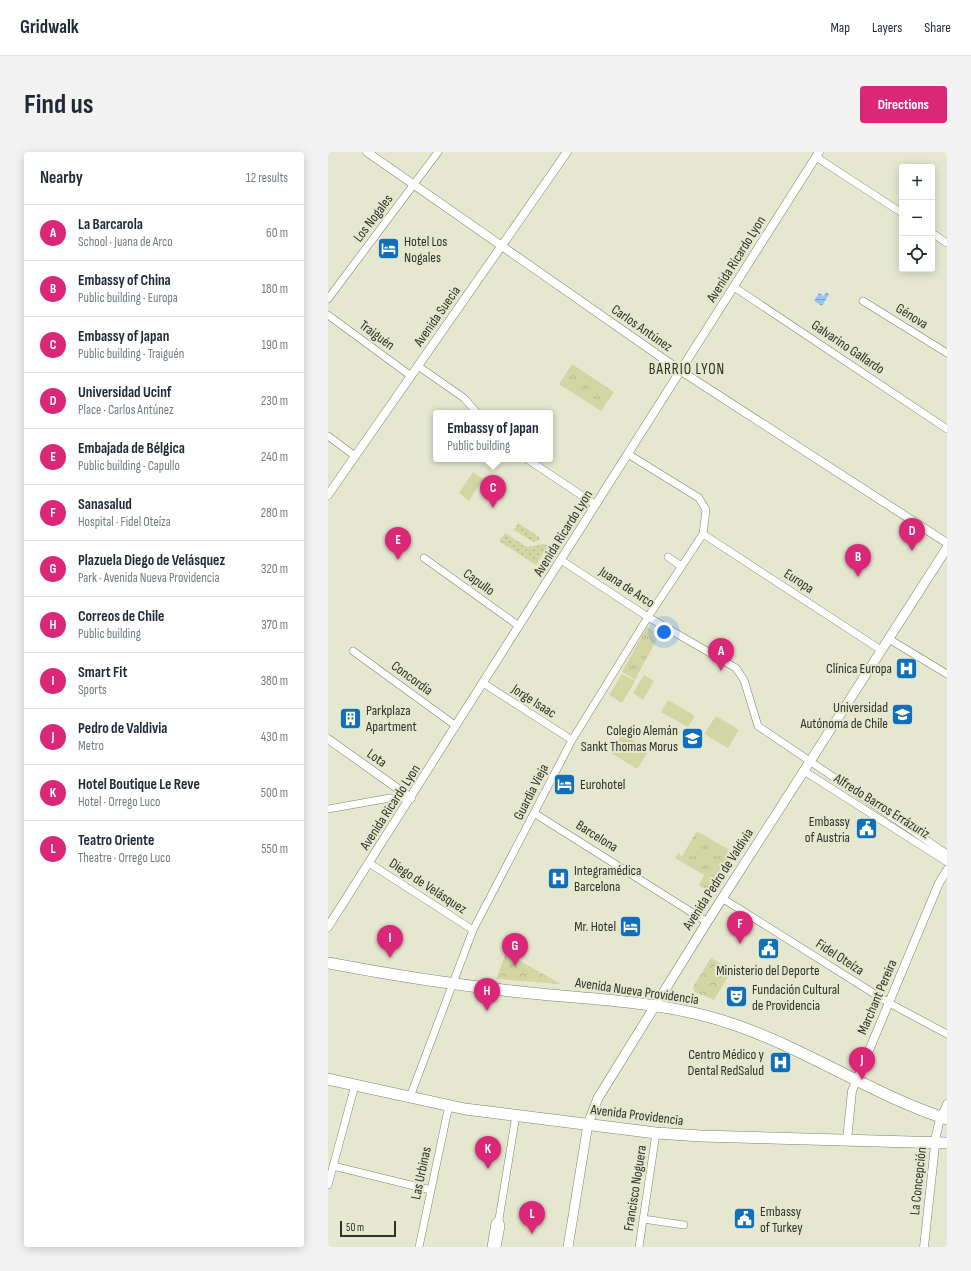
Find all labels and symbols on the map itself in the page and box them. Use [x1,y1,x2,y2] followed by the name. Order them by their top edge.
[350,191,396,245] street label: Los Nogales
[702,213,769,306] street label: Avenida Ricardo Lyon
[404,233,447,266] place label: Hotel Los Nogales
[376,236,402,262] hotel icon: Hotel Los Nogales
[409,283,464,350] street label: Avenida Suecia
[893,300,931,332] street label: Génova
[608,301,676,355] street label: Carlos Antúnez
[808,316,888,378] street label: Galvarino Gallardo
[356,317,398,353] street label: Traiguén
[649,360,725,379] district label: BARRIO LYON
[480,475,506,508] pin: C
[529,487,596,580] street label: Avenida Ricardo Lyon
[899,518,925,551] pin: D
[385,527,411,560] pin: E
[845,544,871,577] pin: B
[595,562,658,611] street label: Juana de Arco
[460,565,498,599] street label: Capullo
[781,565,817,597] street label: Europa
[654,622,674,642] your location
[708,638,734,671] pin: A
[894,655,920,681] hospital icon: Clínica Europa
[388,657,436,699] street label: Concordia
[826,660,892,677] place label: Clínica Europa
[508,680,560,722] street label: Jorge Isaac
[799,699,888,732] place label: Universidad Autónoma de Chile
[365,702,417,735] place label: Parkplaza Apartment
[890,702,916,728] school or university icon: Universidad Autónoma de Chile
[337,705,363,731] building icon: Parkplaza Apartment
[581,722,678,755] place label: Colegio Alemán Sankt Thomas Morus
[680,725,706,751] school or university icon: Colegio Alemán Sankt Thomas Morus
[364,745,390,771] street label: Lota
[356,761,424,854] street label: Avenida Ricardo Lyon
[510,761,552,823] street label: Guardia Vieja
[830,769,933,842] street label: Alfredo Barros Errázuriz
[552,771,578,797] hotel icon: Eurohotel
[580,776,625,793] place label: Eurohotel
[805,813,851,846] place label: Embassy of Austria
[573,816,621,856] street label: Barcelona
[853,816,879,842] public building icon: Embassy of Austria
[678,825,757,934] street label: Avenida Pedro de Valdivia
[386,855,470,917] street label: Diego de Velásquez
[574,862,641,895] place label: Integramédica Barcelona
[545,865,571,891] hospital icon: Integramédica Barcelona
[727,911,753,944] pin: F
[618,913,644,939] hotel icon: Mr. Hotel
[574,918,616,935] place label: Mr. Hotel
[377,925,403,958] pin: I
[502,933,528,966] pin: G
[755,935,781,961] public building icon: Ministerio del Deporte
[813,935,867,979] street label: Fidel Oteíza
[854,957,900,1037] street label: Marchant Pereira
[716,962,820,979] place label: Ministerio del Deporte
[573,974,700,1008] street label: Avenida Nueva Providencia
[474,978,500,1011] pin: H
[752,981,840,1014] place label: Fundación Cultural de Providencia
[723,984,749,1010] theatre icon: Fundación Cultural de Providencia
[688,1046,765,1079] place label: Centro Médico y Dental RedSalud
[849,1047,875,1080] pin: J
[767,1049,793,1075] hospital icon: Centro Médico y Dental RedSalud
[589,1101,684,1129] street label: Avenida Providencia
[475,1136,501,1169] pin: K
[620,1144,650,1232] street label: Francisco Noguera
[407,1145,435,1201] street label: Las Urbinas
[906,1146,930,1216] street label: La Concepción
[519,1201,545,1234] pin: L
[760,1203,803,1236] place label: Embassy of Turkey
[731,1206,757,1232] public building icon: Embassy of Turkey
[340,1219,396,1238] scale bar

